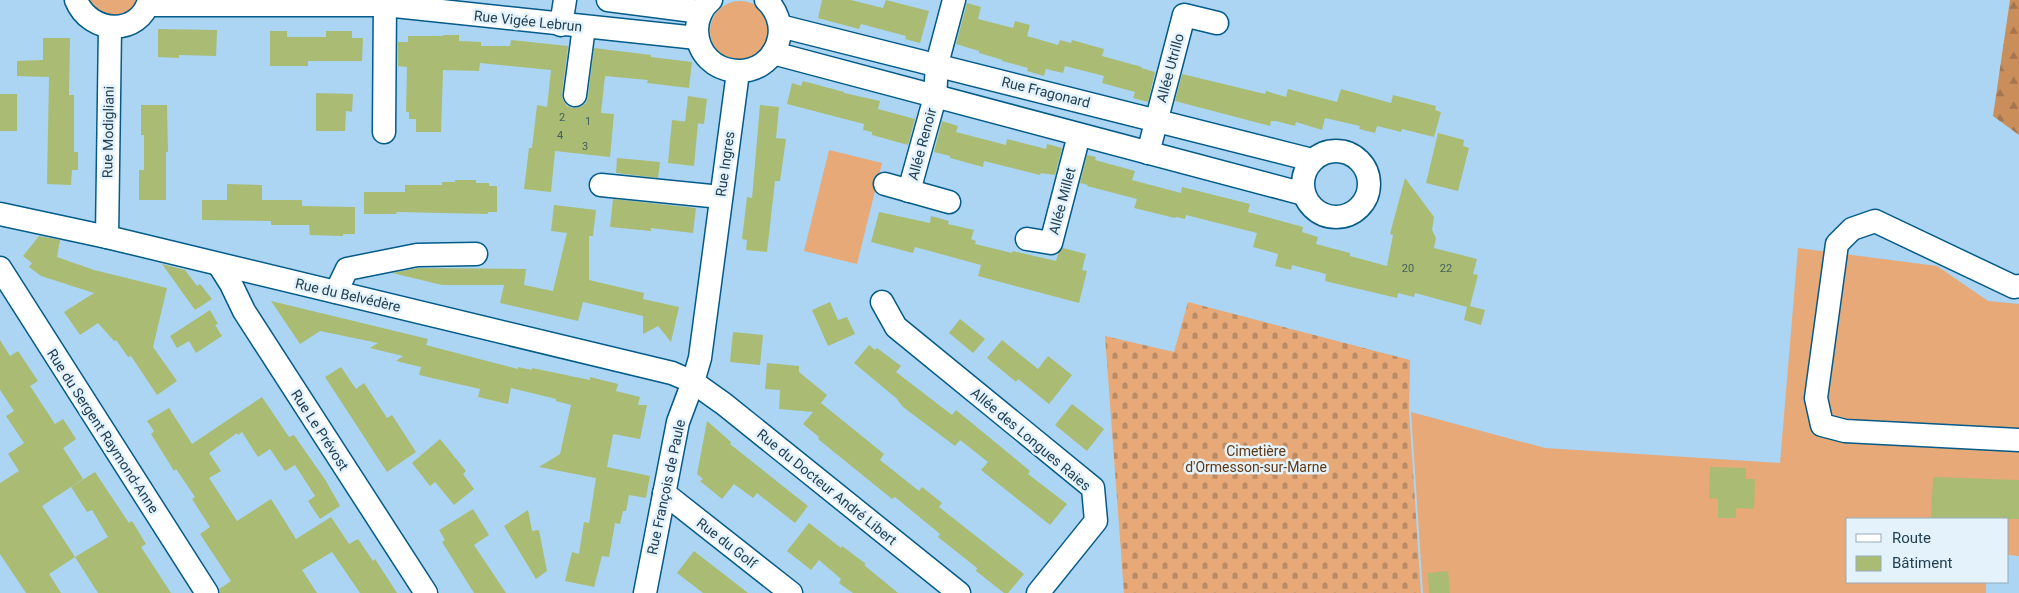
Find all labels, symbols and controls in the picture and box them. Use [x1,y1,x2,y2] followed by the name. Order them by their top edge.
[473,7,583,35] street label: Rue Vigée Lebrun
[1153,32,1187,104] street label: Allée Utrillo
[1000,73,1092,111] street label: Rue Fragonard
[99,86,117,178] street label: Rue Modigliani
[905,106,939,182] street label: Allée Renoir
[559,111,565,124] house number: 2
[585,115,591,128] house number: 1
[557,129,563,142] house number: 4
[712,130,738,198] street label: Rue Ingres
[582,140,588,153] house number: 3
[1045,165,1079,236] street label: Allée Millet
[1402,262,1414,275] house number: 20
[1440,262,1452,275] house number: 22
[294,275,402,315] street label: Rue du Belvédère
[44,346,162,516] street label: Rue du Sergent Raymond-Anne
[968,384,1094,494] street label: Allée des Longues Raies
[288,387,352,474] street label: Rue Le Prévost
[644,418,688,556] street label: Rue François de Paule
[754,426,900,549] street label: Rue du Docteur André Libert
[1185,443,1327,475] park label: Cimetière d'Ormesson-sur-Marne
[694,514,760,572] street label: Rue du Golf
[1846,518,2009,583] legend
[1892,529,1931,547] text: Route
[1892,554,1952,572] text: Bâtiment

